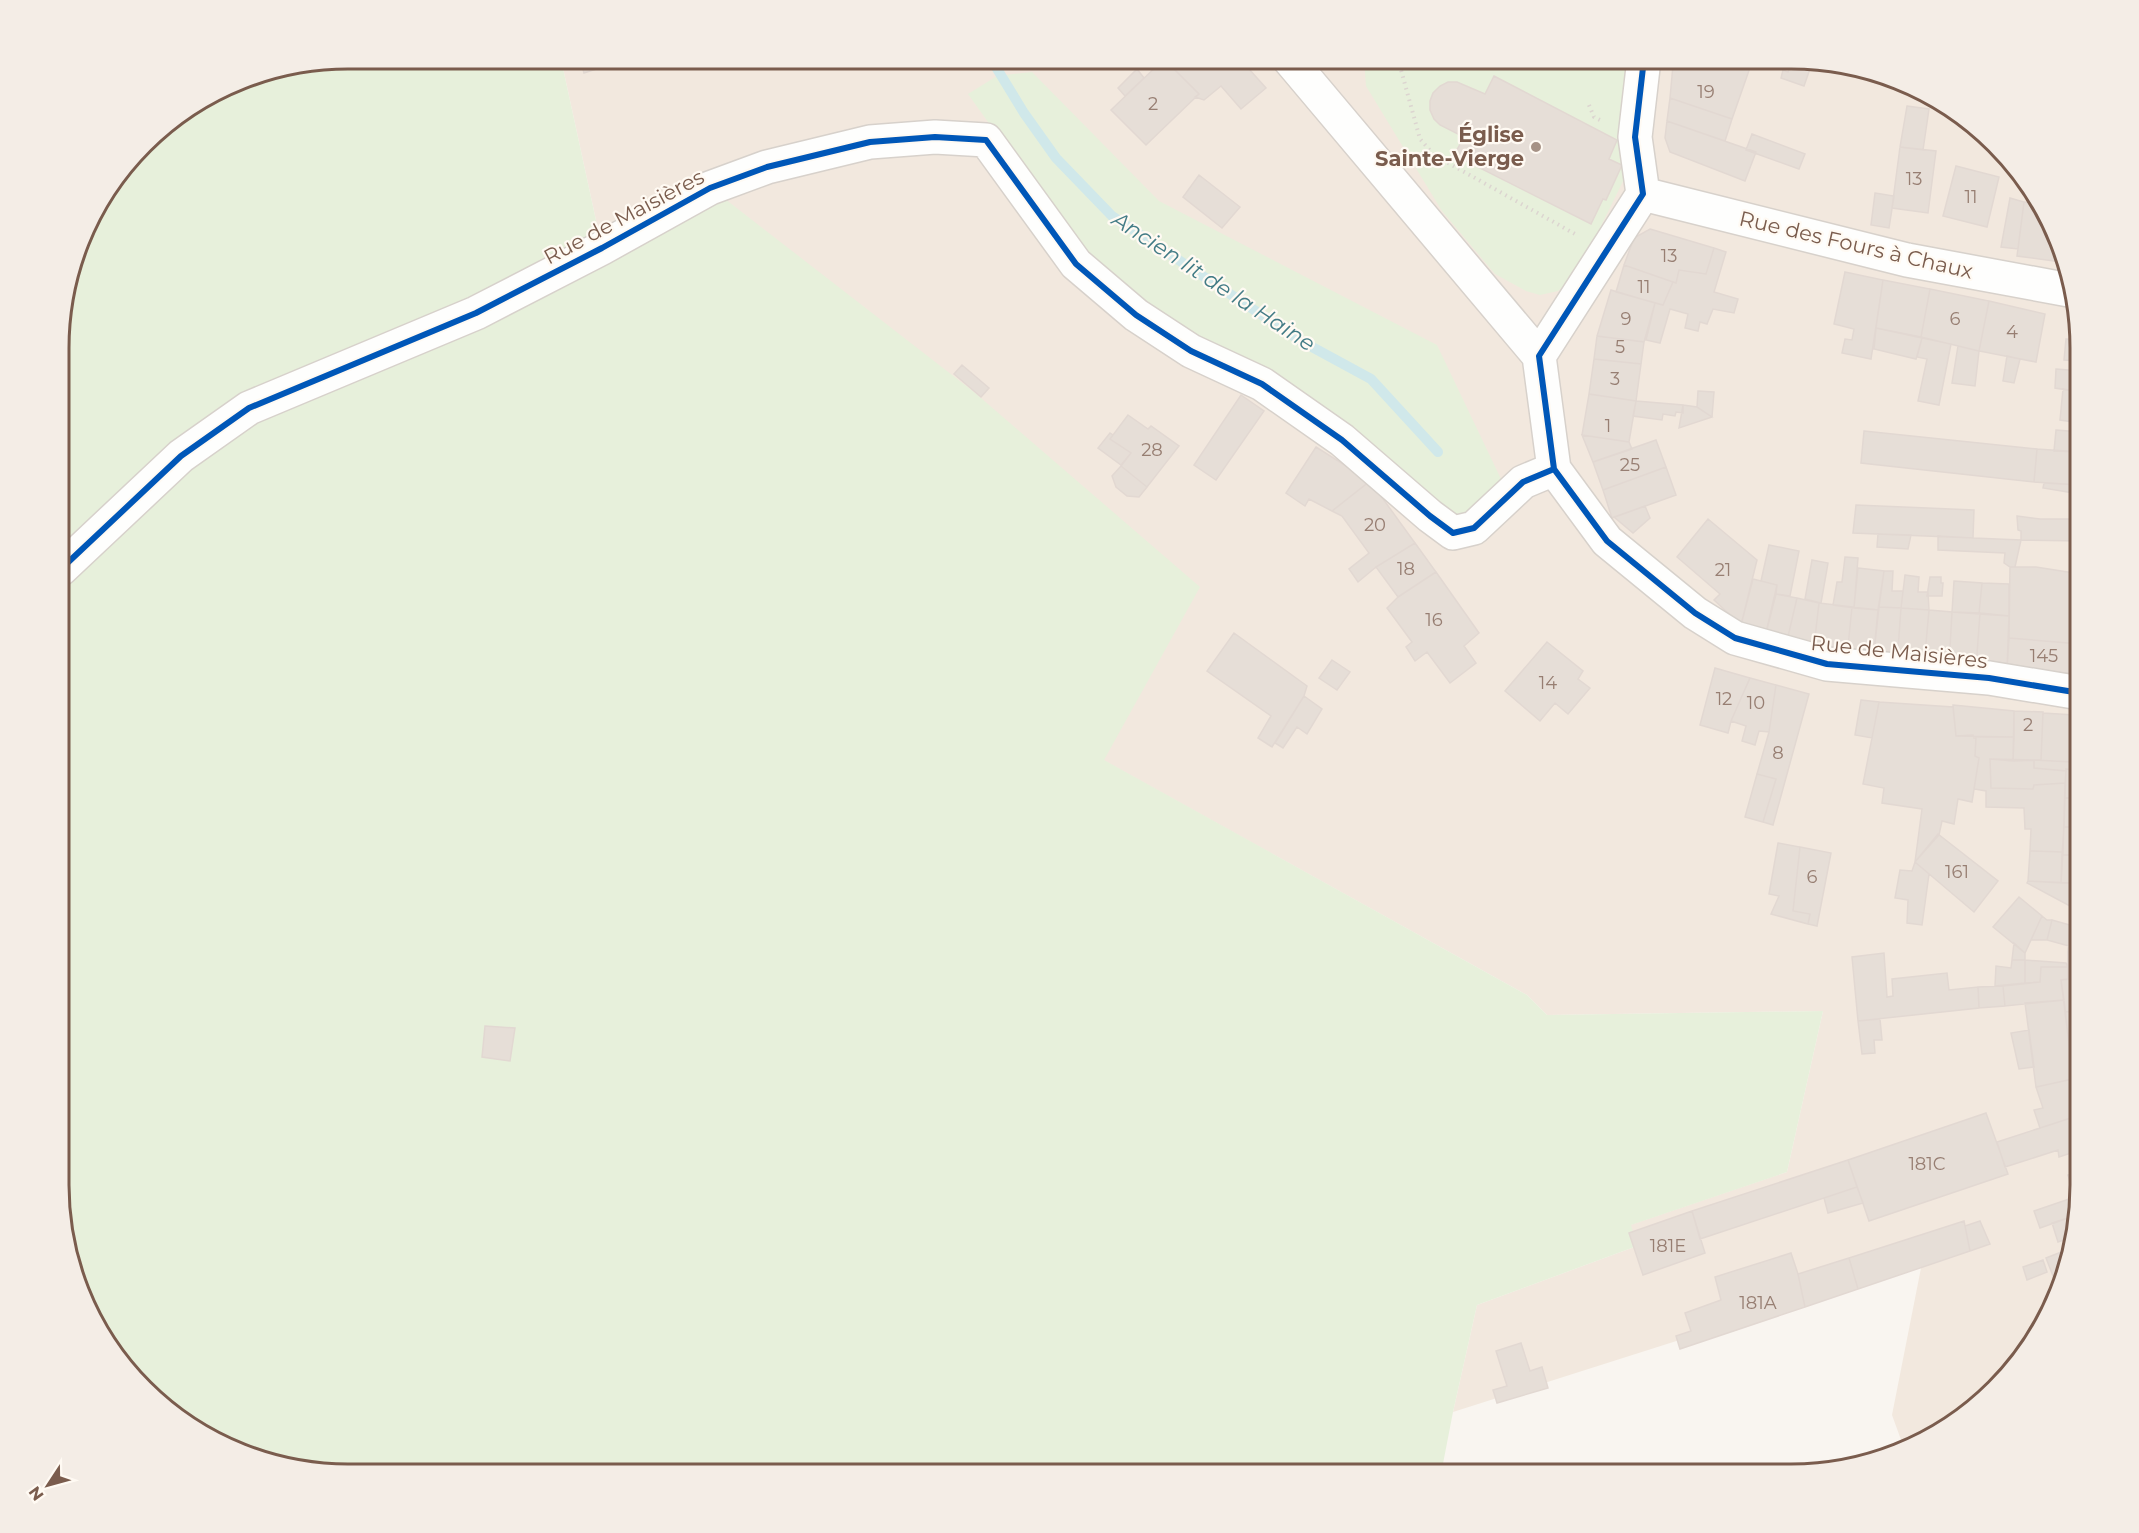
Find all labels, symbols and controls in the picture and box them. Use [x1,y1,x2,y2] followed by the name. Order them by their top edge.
[1697,81,1715,103] house number: 19
[1148,93,1158,115] house number: 2
[1375,122,1524,171] place label: Église Sainte-Vierge
[1529,140,1543,154] marker: Église Sainte-Vierge
[539,164,708,269] street label: Rue de Maisières
[1906,168,1922,190] house number: 13
[1965,186,1978,208] house number: 11
[1105,205,1320,357] water label: Ancien lit de la Haine
[1737,205,1975,284] street label: Rue des Fours à Chaux
[1661,245,1677,267] house number: 13
[1638,276,1651,298] house number: 11
[1621,308,1632,330] house number: 9
[1950,308,1961,330] house number: 6
[2006,321,2018,343] house number: 4
[1615,336,1625,358] house number: 5
[1610,368,1620,390] house number: 3
[1605,415,1611,437] house number: 1
[1141,439,1163,461] house number: 28
[1620,454,1640,476] house number: 25
[1364,514,1386,536] house number: 20
[1397,558,1415,580] house number: 18
[1715,559,1731,581] house number: 21
[1425,609,1443,631] house number: 16
[1809,630,1989,673] street label: Rue de Maisières
[2030,645,2058,667] house number: 145
[1539,672,1557,694] house number: 14
[1716,688,1732,710] house number: 12
[1747,692,1765,714] house number: 10
[2023,714,2033,736] house number: 2
[1772,742,1784,764] house number: 8
[1945,861,1969,883] house number: 161
[1807,866,1818,888] house number: 6
[1908,1153,1946,1175] house number: 181C
[1650,1235,1686,1257] house number: 181E
[1739,1292,1777,1314] house number: 181A
[18,1455,78,1515] north arrow
[25,1483,48,1504] text: N

